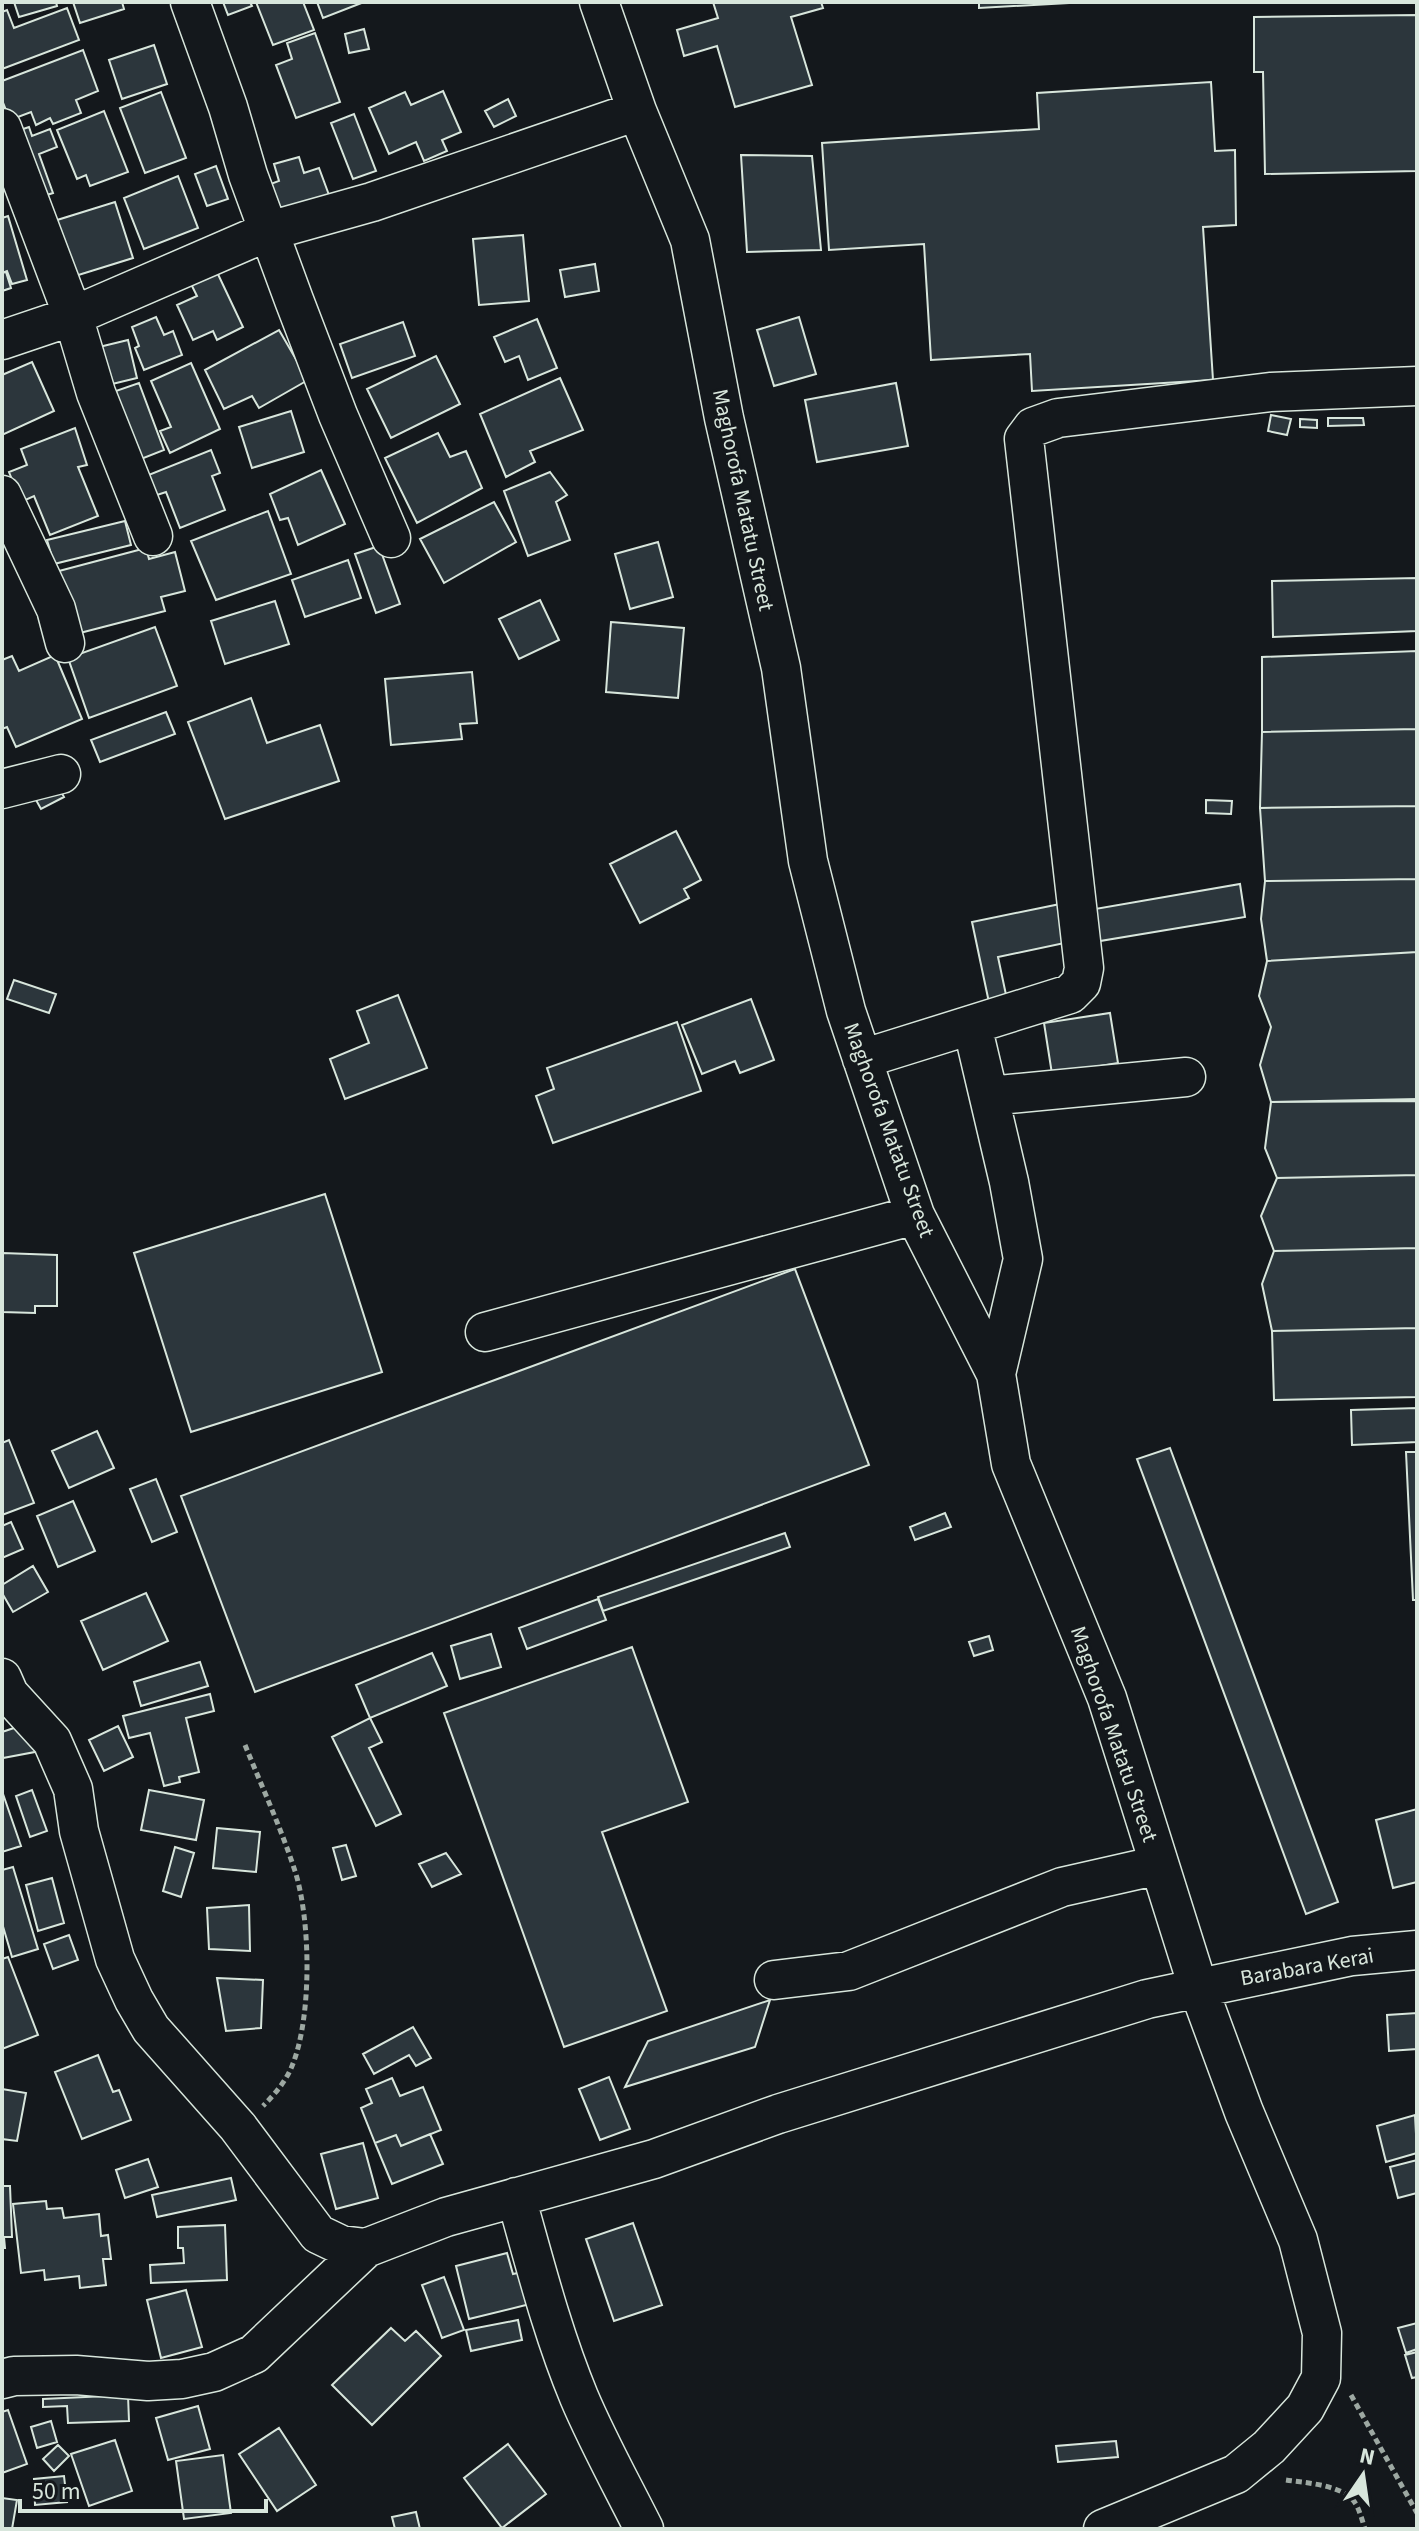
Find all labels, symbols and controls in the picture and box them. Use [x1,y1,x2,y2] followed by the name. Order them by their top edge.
[704,386,782,615] street label: Maghorofa Matatu Street
[835,1018,943,1242] street label: Maghorofa Matatu Street
[1062,1622,1166,1847] street label: Maghorofa Matatu Street
[1238,1940,1376,1994] street label: Barabara Kerai
[1323,2435,1403,2515] north arrow
[1357,2439,1378,2474] text: N
[20,2463,266,2513] scale bar
[32,2474,81,2509] text: 50 m

